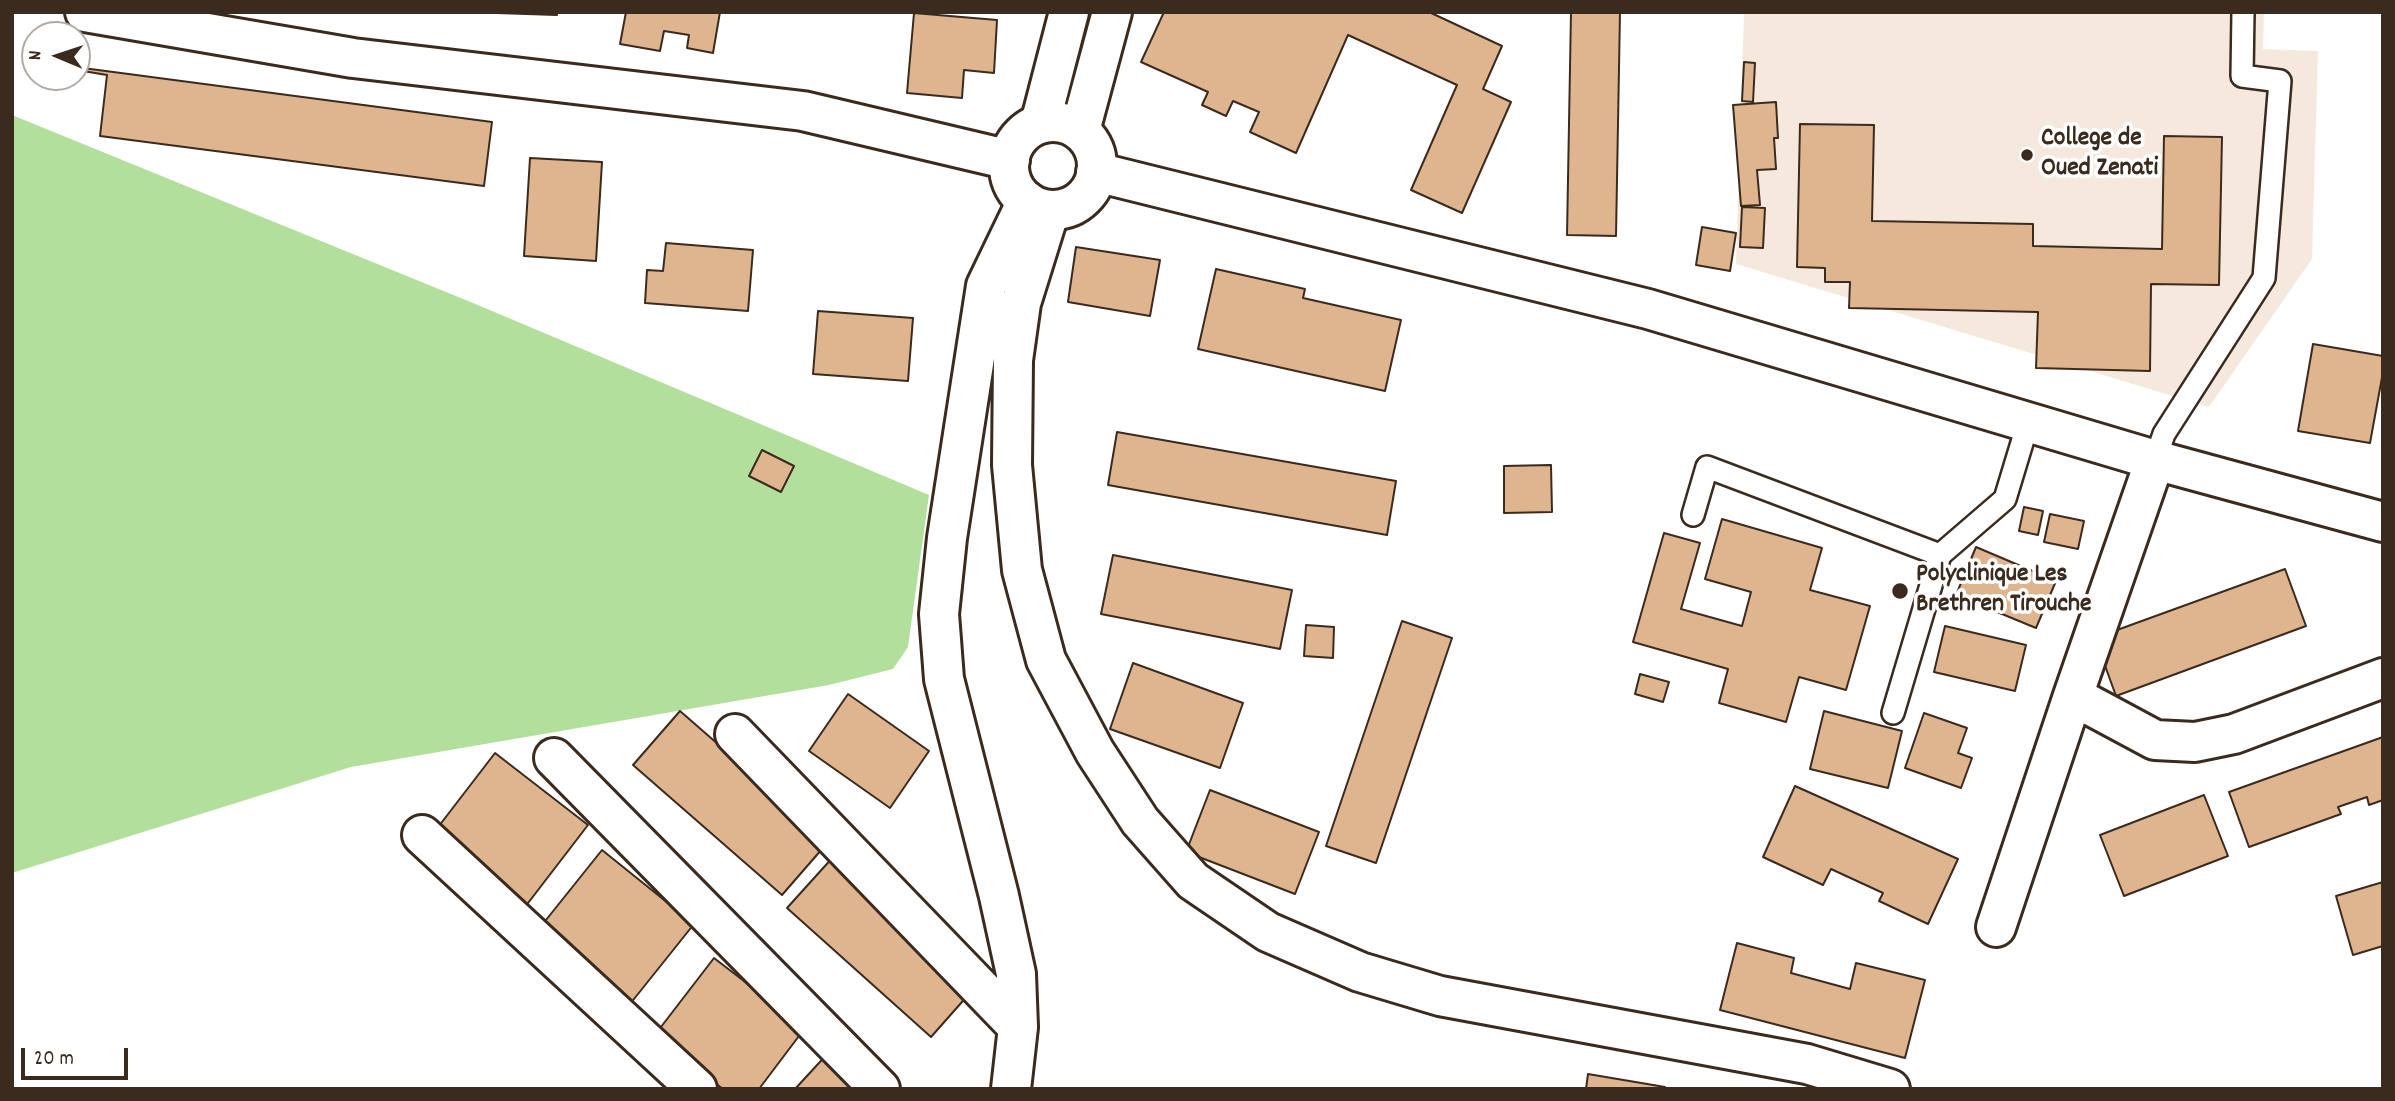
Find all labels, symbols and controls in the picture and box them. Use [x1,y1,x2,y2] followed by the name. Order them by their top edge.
[21,21,91,91] north arrow
[23,50,50,60] text: N
[2041,124,2158,186] place label: College de Oued Zenati
[2019,147,2035,163] marker: College de Oued Zenati
[1916,560,2091,622] place label: Polyclinique Les Brethren Tirouche
[1890,581,1910,601] marker: Polyclinique Les Brethren Tirouche
[24,1034,131,1078] scale bar
[34,1045,74,1075] text: 20 m

